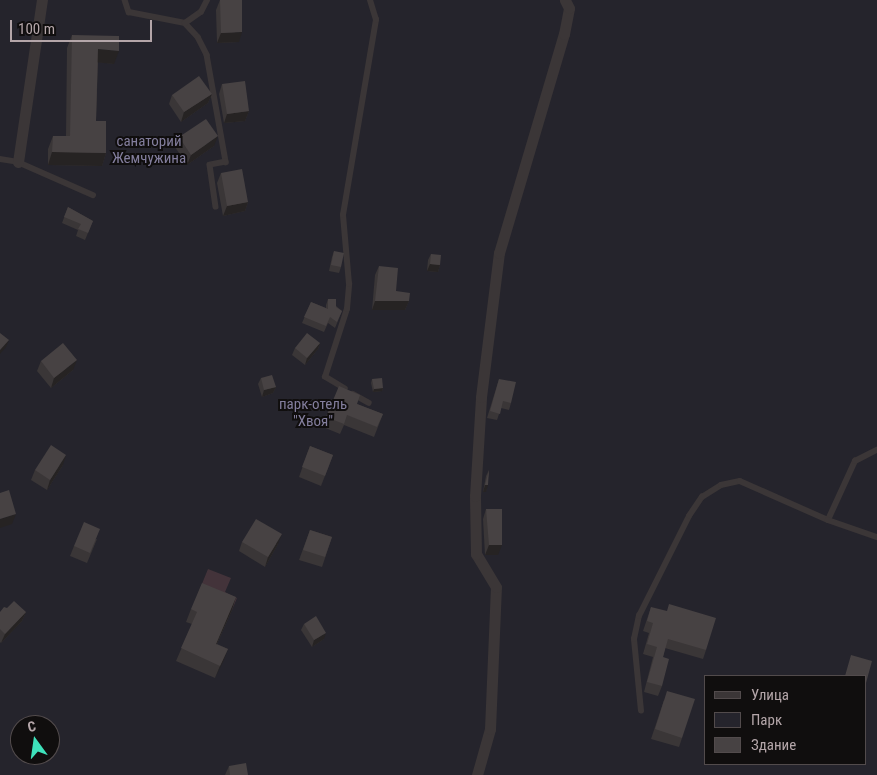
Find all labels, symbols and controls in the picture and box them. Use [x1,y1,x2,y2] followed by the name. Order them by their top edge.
[12,10,155,42] scale bar
[18,20,55,38] text: 100 m
[112,132,186,167] park label: санаторий Жемчужина
[279,395,347,430] park label: парк-отель "Хвоя"
[704,675,867,765] legend
[751,686,789,704] text: Улица
[751,711,782,729] text: Парк
[10,715,60,765] north arrow
[26,718,37,735] text: С
[751,736,796,754] text: Здание

